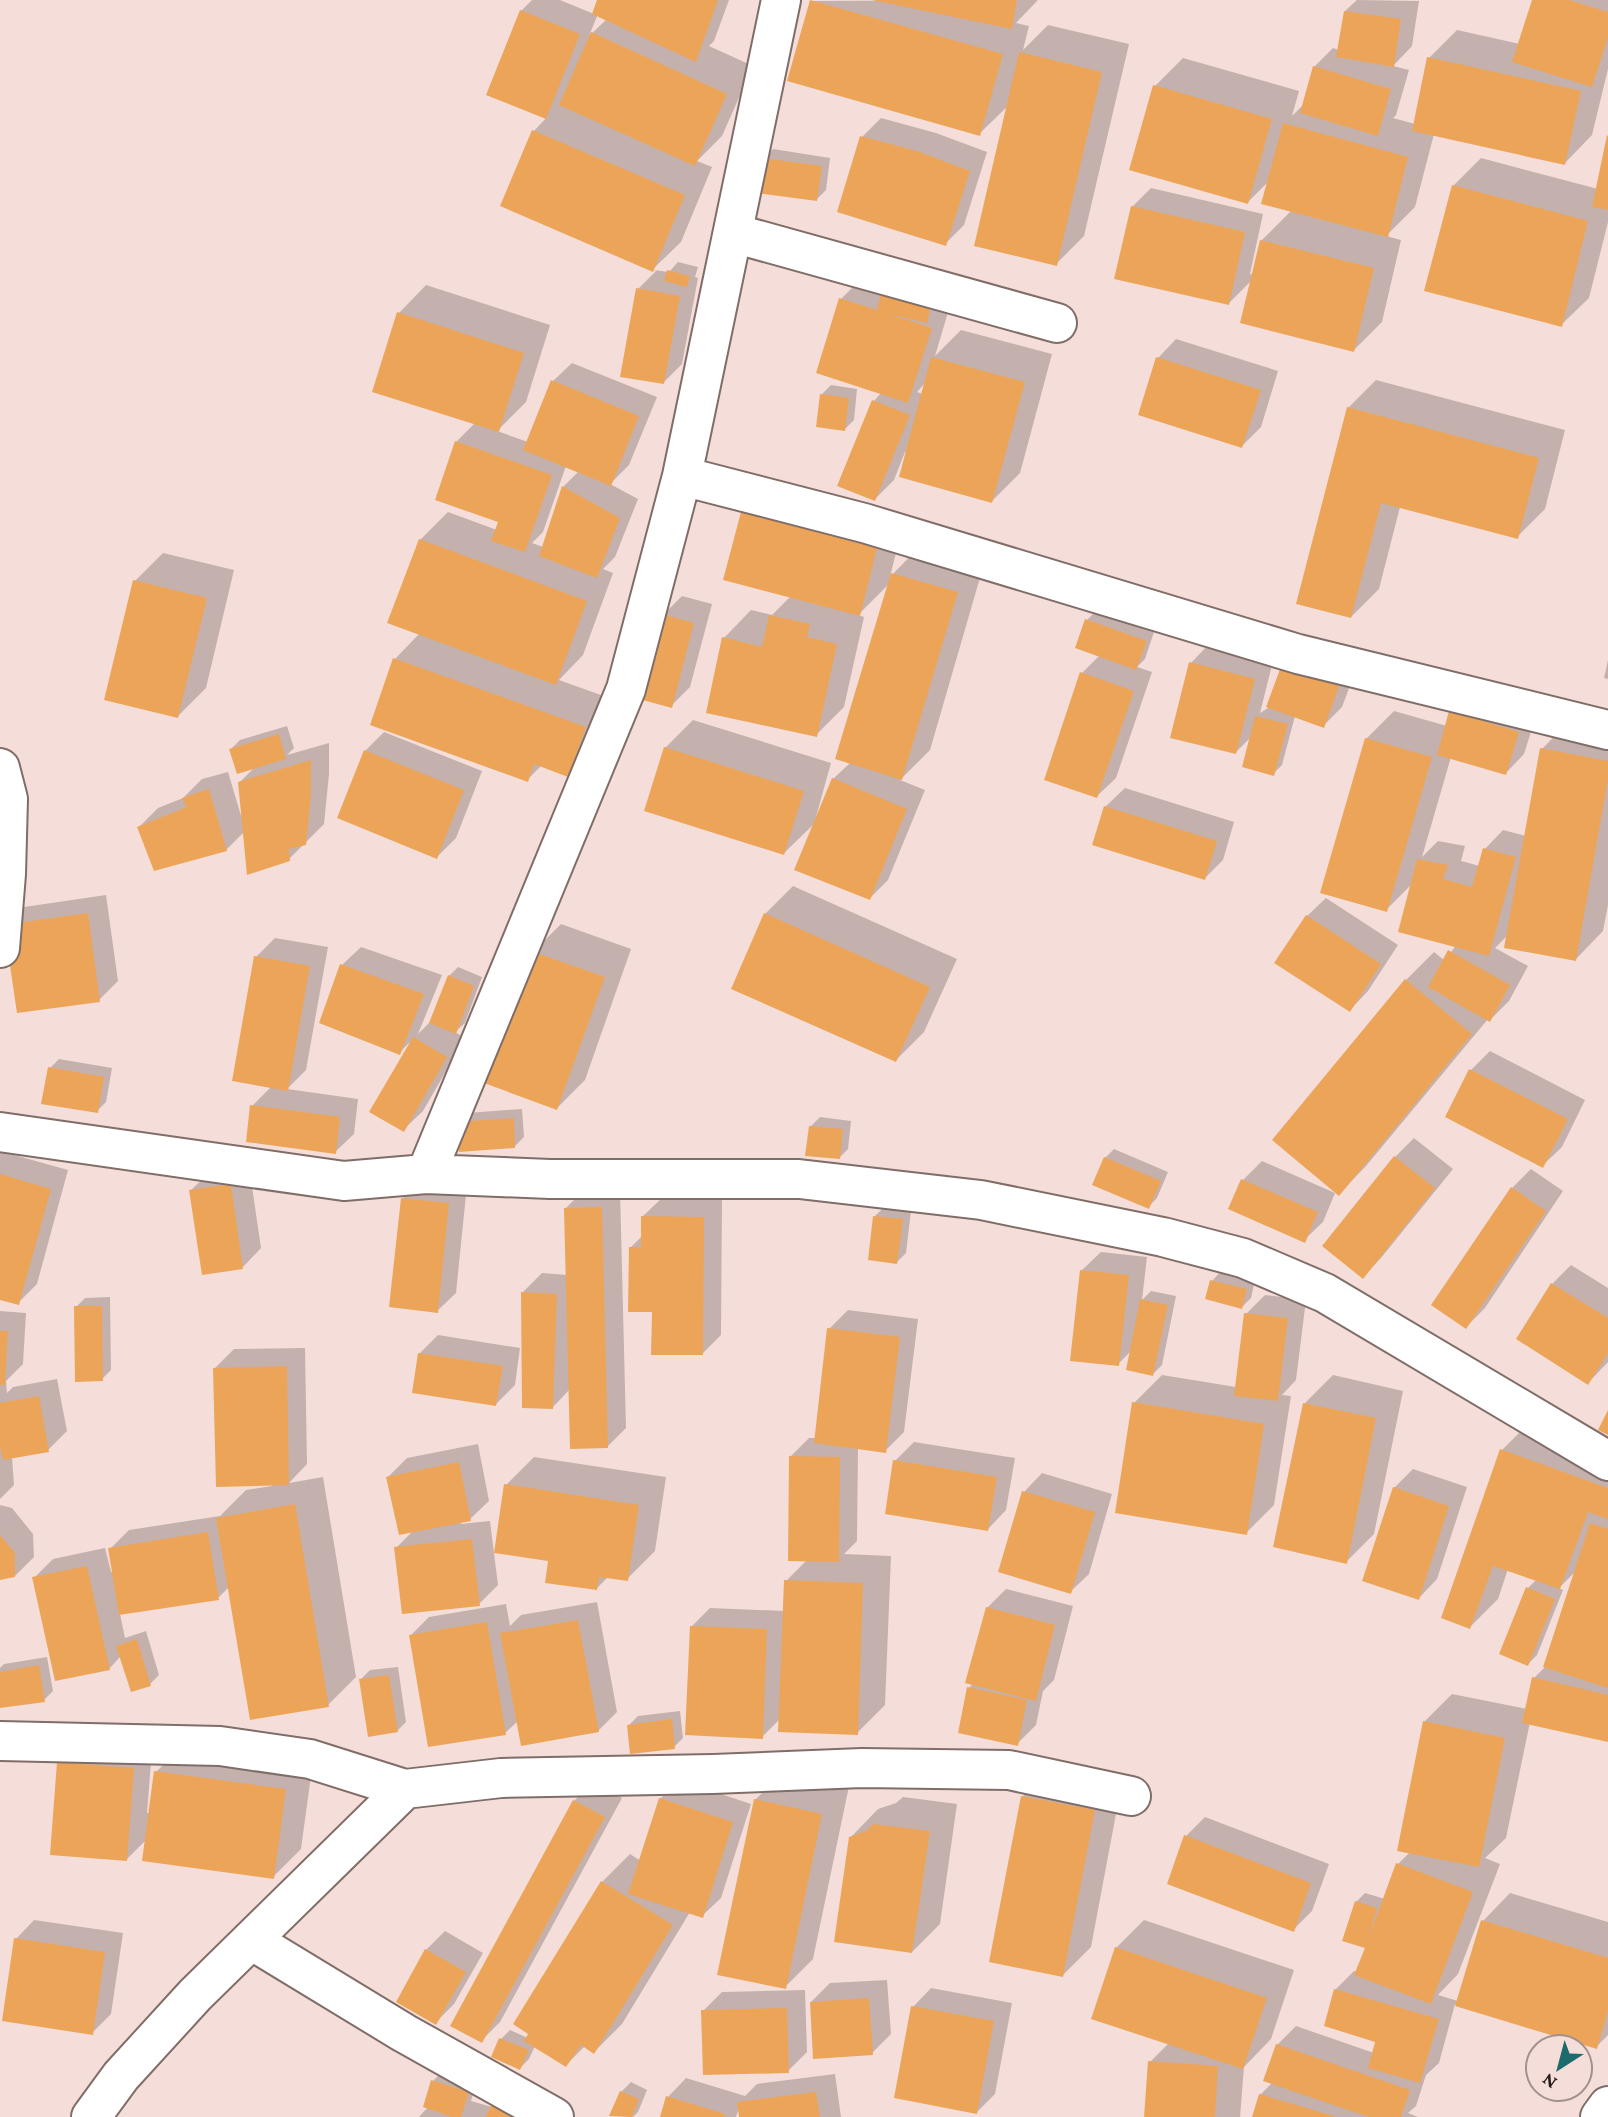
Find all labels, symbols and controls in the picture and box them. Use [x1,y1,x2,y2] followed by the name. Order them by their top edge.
[1524,2033,1594,2103] north arrow
[1538,2069,1561,2094] text: N

